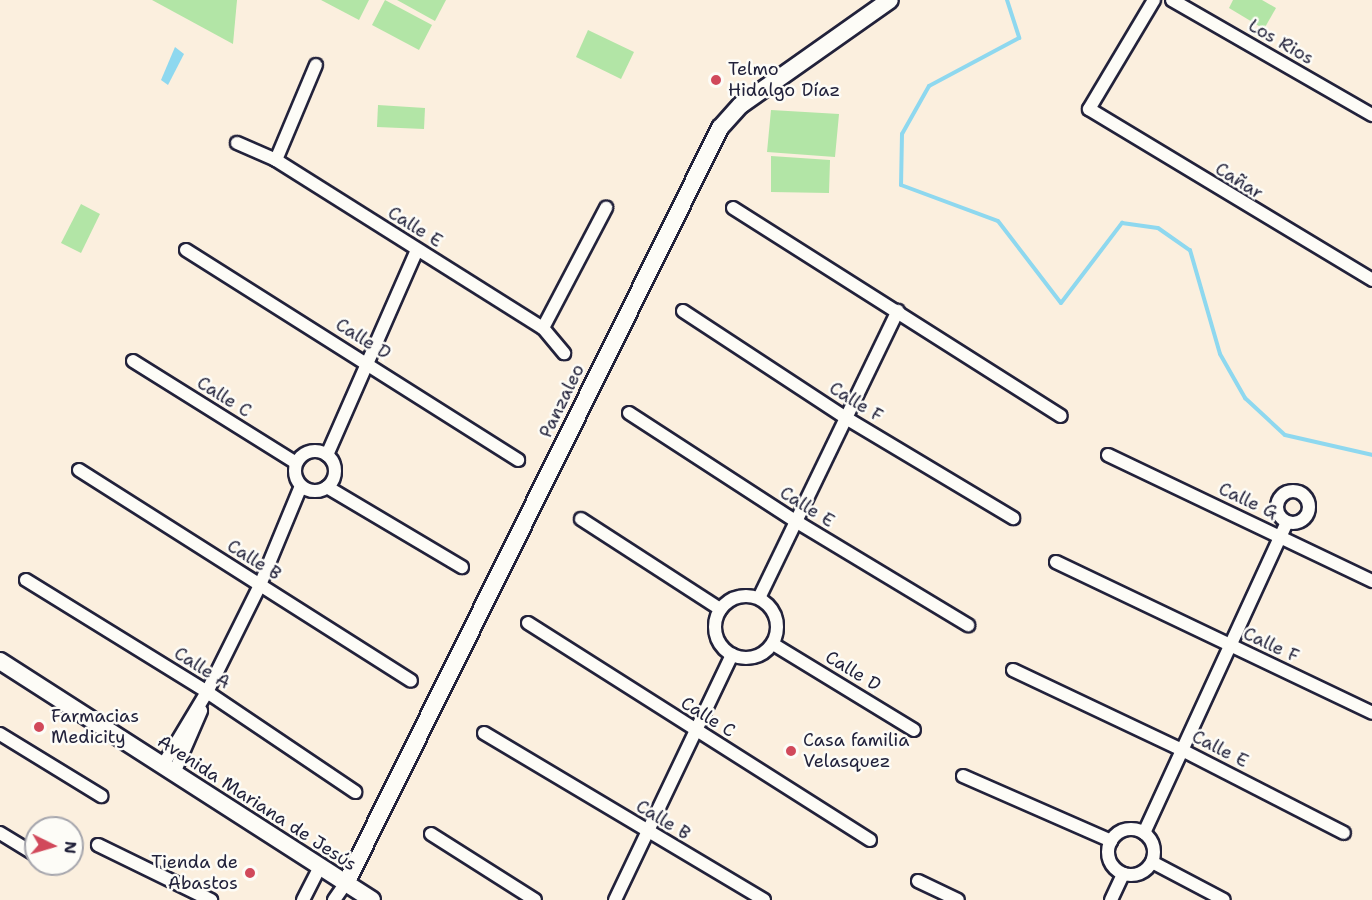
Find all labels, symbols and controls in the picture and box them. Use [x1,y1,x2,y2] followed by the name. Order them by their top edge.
[1244,15,1318,69] street label: Los Rios
[728,59,840,101] place label: Telmo Hidalgo Díaz
[709,73,723,87] marker: Telmo Hidalgo Díaz
[1211,158,1267,204] street label: Cañar
[384,202,446,252] street label: Calle E
[332,314,394,364] street label: Calle D
[535,361,589,441] street label: Panzaleo
[193,372,255,422] street label: Calle C
[825,377,887,427] street label: Calle F
[1215,478,1281,524] street label: Calle G
[776,482,838,532] street label: Calle E
[223,535,285,585] street label: Calle B
[1240,623,1302,667] street label: Calle F
[170,642,234,694] street label: Calle A
[821,646,885,696] street label: Calle D
[677,692,739,742] street label: Calle C
[51,706,139,748] place label: Farmacias Medicity
[32,720,46,734] marker: Farmacias Medicity
[1188,726,1252,772] street label: Calle E
[803,730,909,772] place label: Casa familia Velasquez
[153,731,361,875] street label: Avenida Mariana de Jesús
[784,744,798,758] marker: Casa familia Velasquez
[632,795,694,845] street label: Calle B
[24,816,84,876] north arrow
[59,840,81,855] text: N
[151,852,238,894] place label: Tienda de Abastos
[243,866,257,880] marker: Tienda de Abastos

